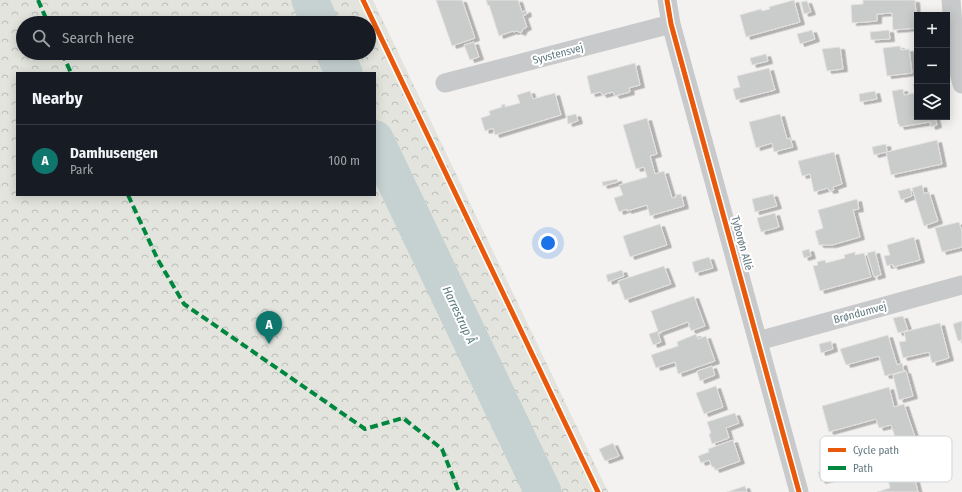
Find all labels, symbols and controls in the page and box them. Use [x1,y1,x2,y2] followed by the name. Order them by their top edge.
[914,12,950,120] map controls
[914,12,950,48] button: +
[16,16,376,60] search box
[30,27,52,49] icon: search
[62,29,134,47] text: Search here
[531,41,585,67] street label: Syvstensvej
[914,48,950,84] button: −
[914,84,950,120] button: layers
[32,88,83,109] text: Nearby
[70,144,158,162] text: Damhusengen
[41,153,49,168] text: A
[328,153,360,168] text: 100 m
[70,162,93,177] text: Park
[728,214,756,272] street label: Tyborøn Allé
[538,233,558,253] your location
[440,283,480,346] water label: Harrestrup Å
[832,300,888,326] street label: Brøndumvej
[256,311,282,344] pin: A
[820,436,952,482] legend
[853,444,899,457] text: Cycle path
[853,462,873,475] text: Path

